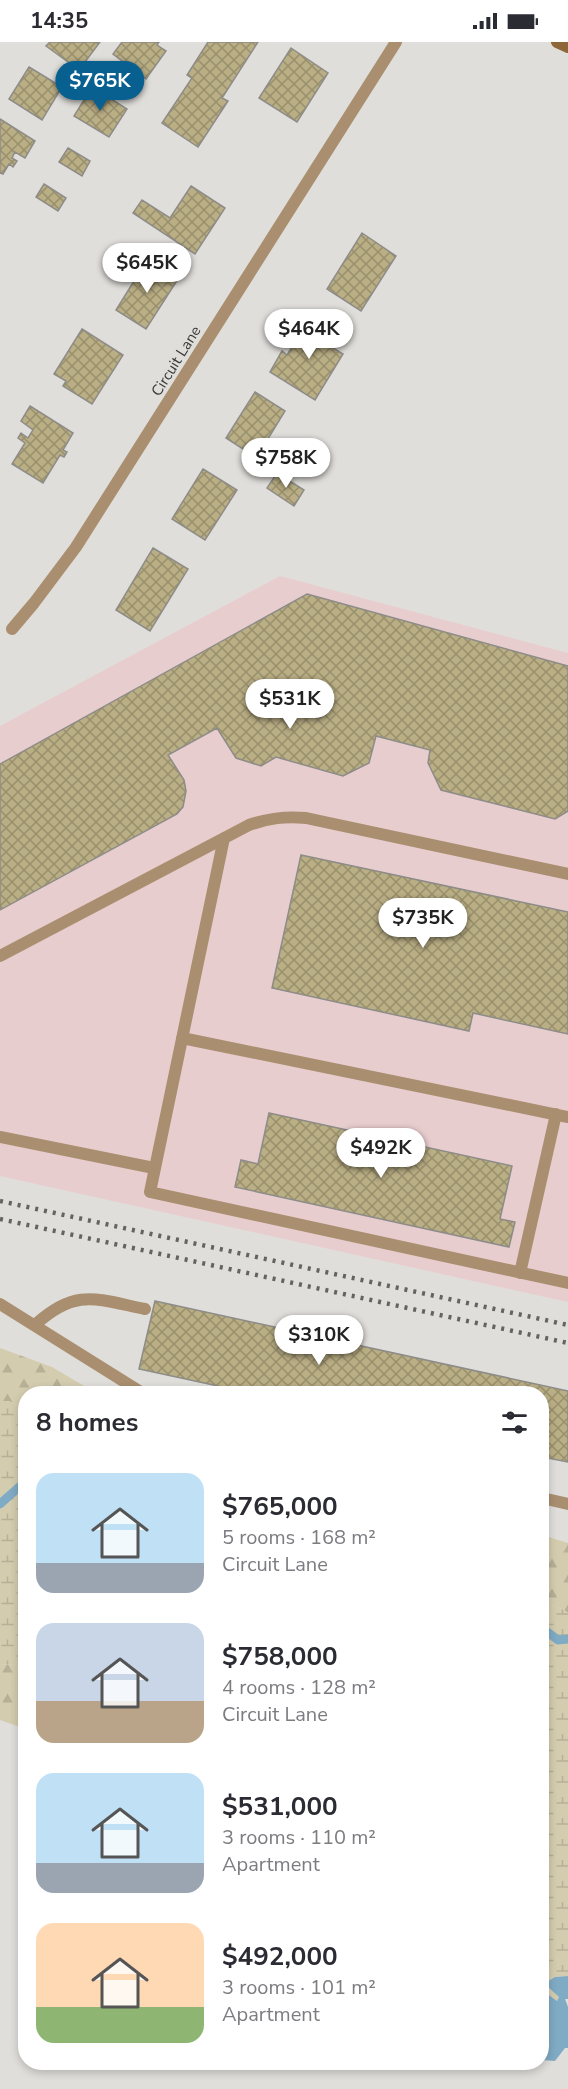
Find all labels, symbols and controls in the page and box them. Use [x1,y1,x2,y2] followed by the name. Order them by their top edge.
[30,6,88,36] text: 14:35
[58,61,142,112] pin: $765K
[69,67,131,94] text: $765K
[105,243,189,294] pin: $645K
[116,249,178,276] text: $645K
[267,309,351,360] pin: $464K
[278,315,340,342] text: $464K
[146,322,206,400] street label: Circuit Lane
[244,438,328,489] pin: $758K
[255,444,317,471] text: $758K
[248,679,332,730] pin: $531K
[259,685,321,712] text: $531K
[381,898,465,949] pin: $735K
[392,904,454,931] text: $735K
[339,1128,423,1179] pin: $492K
[350,1134,412,1161] text: $492K
[277,1315,361,1366] pin: $310K
[288,1321,350,1348] text: $310K
[36,1405,138,1440] text: 8 homes
[498,1406,531,1439] icon: filters
[222,1489,338,1524] text: $765,000
[84,1497,156,1569] icon: home
[222,1524,376,1551] text: 5 rooms · 168 m²
[222,1551,328,1578] text: Circuit Lane
[222,1639,338,1674] text: $758,000
[84,1647,156,1719] icon: home
[222,1674,376,1701] text: 4 rooms · 128 m²
[222,1701,328,1728] text: Circuit Lane
[222,1789,338,1824] text: $531,000
[84,1797,156,1869] icon: home
[222,1824,376,1851] text: 3 rooms · 110 m²
[222,1851,320,1878] text: Apartment
[222,1939,338,1974] text: $492,000
[84,1947,156,2019] icon: home
[222,1974,376,2001] text: 3 rooms · 101 m²
[222,2001,320,2028] text: Apartment

